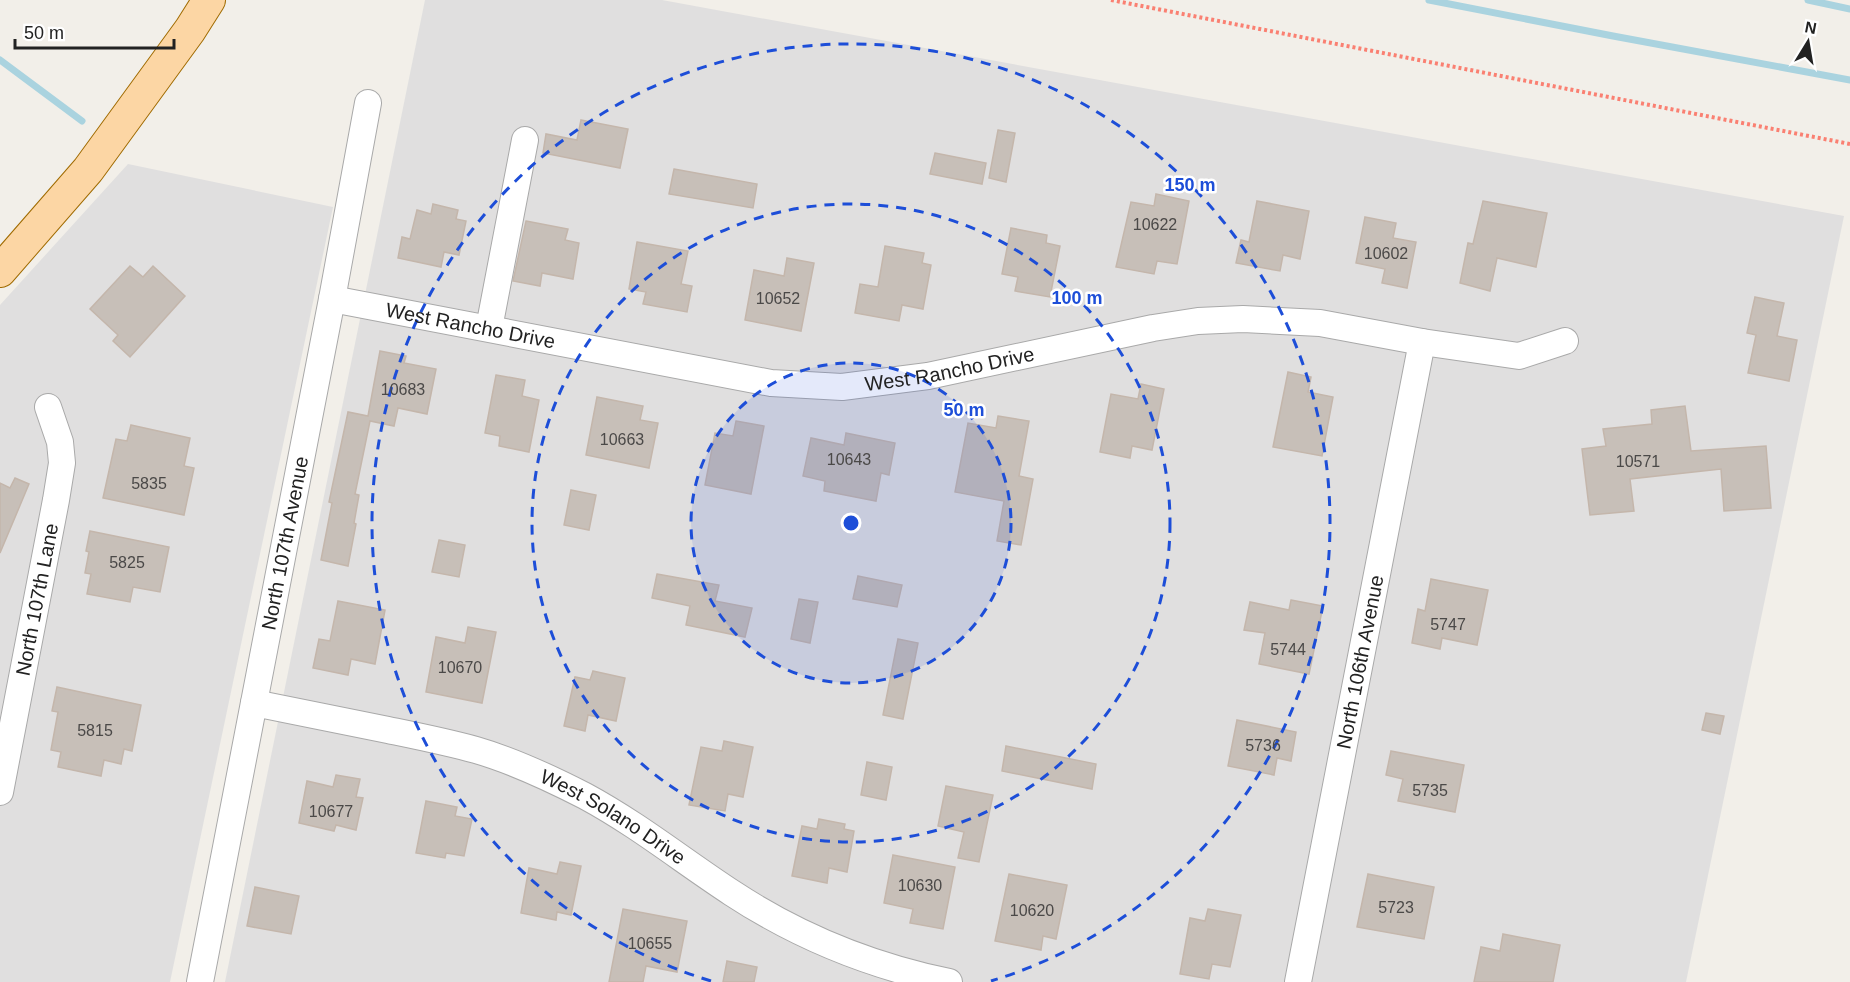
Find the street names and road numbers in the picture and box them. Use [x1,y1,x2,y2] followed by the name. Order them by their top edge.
[384,299,557,352] street label: West Rancho Drive
[863,343,1036,395] street label: West Rancho Drive
[257,454,312,632] street label: North 107th Avenue
[12,522,62,678] street label: North 107th Lane
[1332,573,1388,751] street label: North 106th Avenue
[537,765,690,869] street label: West Solano Drive

